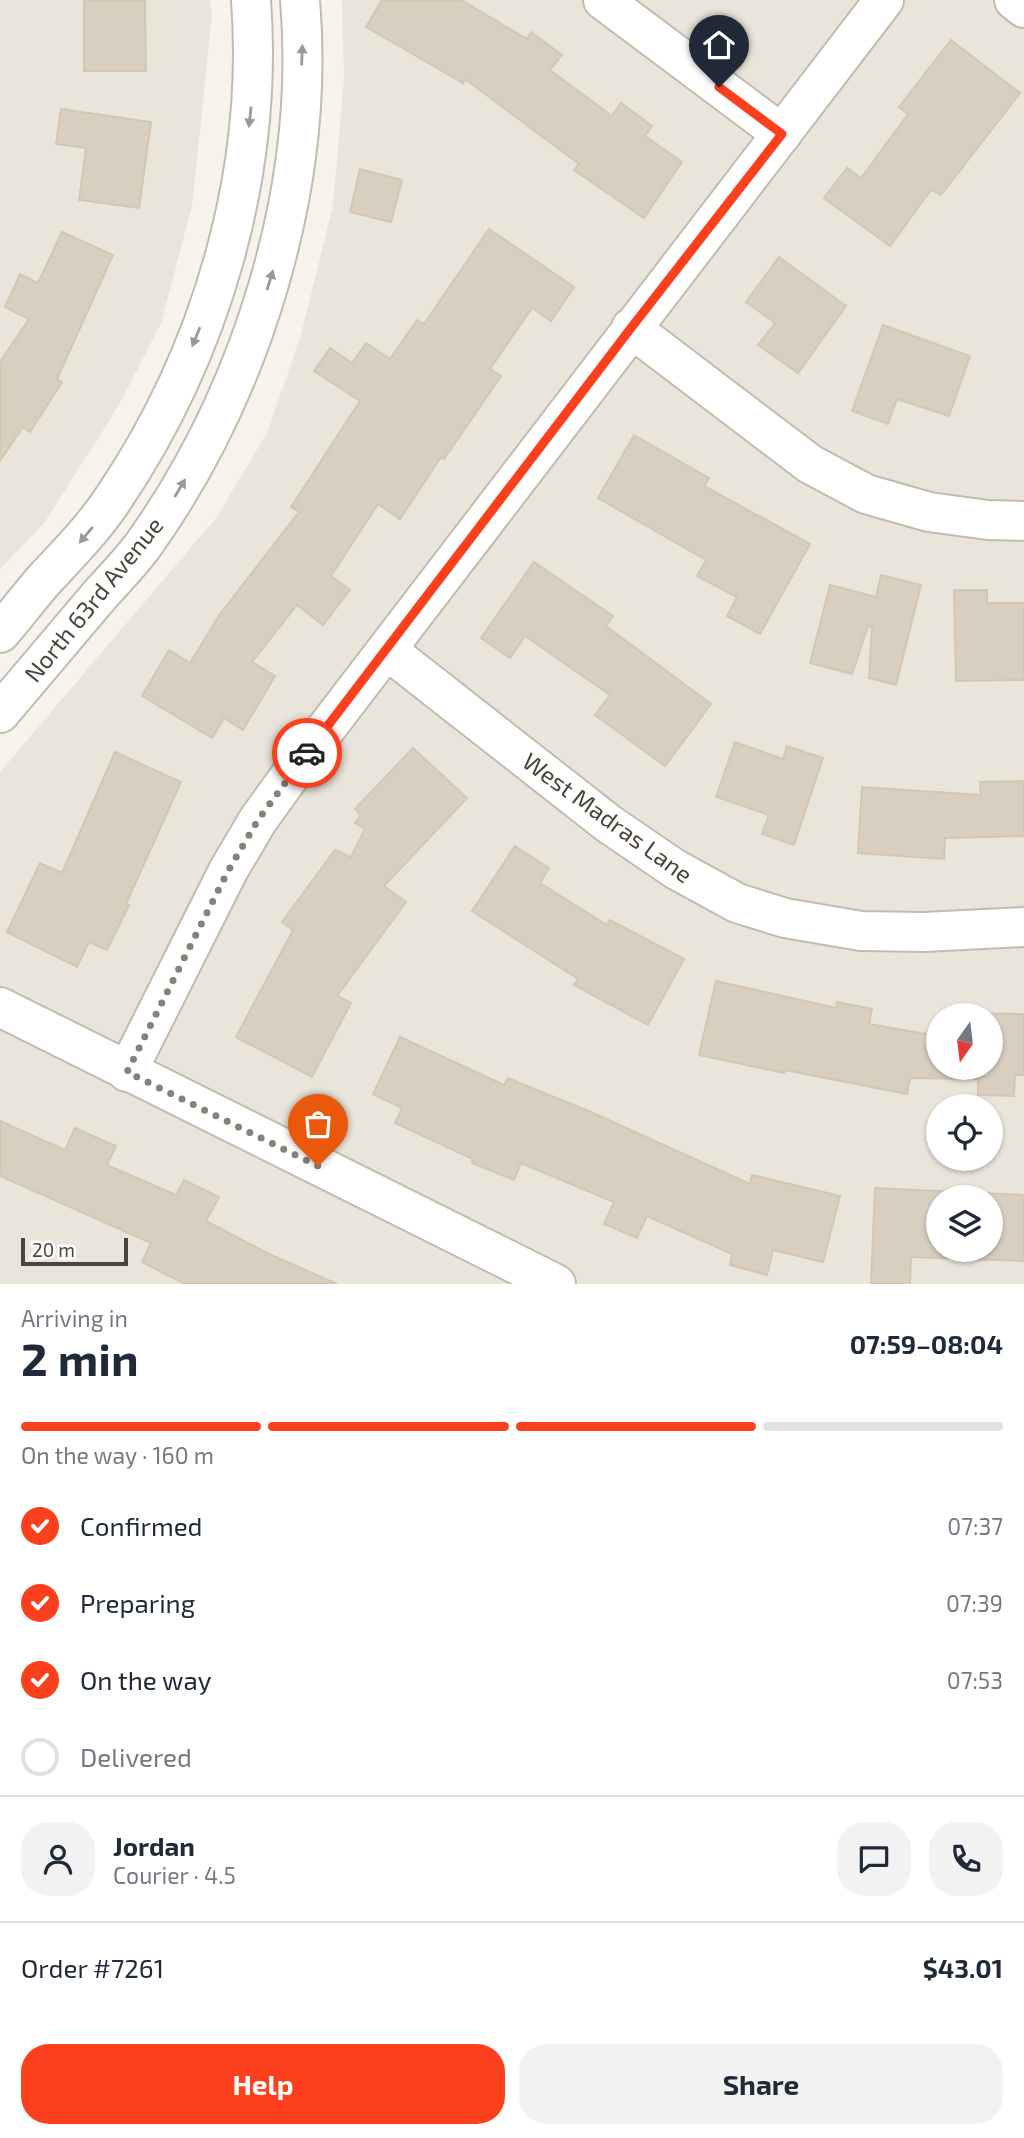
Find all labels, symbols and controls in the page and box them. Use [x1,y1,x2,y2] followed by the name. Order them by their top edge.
[689,15,749,87] pin
[700,26,738,64] icon: home
[297,44,308,66] one-way arrow
[244,106,255,128] one-way arrow
[265,269,275,290] one-way arrow
[191,327,202,348] one-way arrow
[174,478,186,497] one-way arrow
[18,511,168,687] street label: North 63rd Avenue
[78,525,93,543] one-way arrow
[272,718,342,788] courier
[288,734,326,772] icon: car
[518,746,698,888] street label: West Madras Lane
[926,1003,1003,1080] north arrow
[926,1003,1003,1262] map controls
[288,1094,348,1166] pin
[926,1094,1003,1171] button: locate
[299,1105,337,1143] icon: bag
[926,1185,1003,1262] button: layers
[21,1235,128,1267] scale bar
[32,1238,75,1261] text: 20 m
[21,1304,128,1332] text: Arriving in
[850,1328,1003,1359] text: 07:59–08:04
[21,1330,139,1385] text: 2 min
[21,1441,214,1469] text: On the way · 160 m
[21,1507,59,1545] icon: check
[80,1510,203,1541] text: Confirmed
[947,1512,1003,1540] text: 07:37
[21,1584,59,1622] icon: check
[80,1587,195,1618] text: Preparing
[946,1589,1003,1617] text: 07:39
[21,1661,59,1699] icon: check
[80,1664,211,1695] text: On the way
[947,1666,1003,1694] text: 07:53
[80,1741,192,1772] text: Delivered
[21,1822,95,1896] button: person
[837,1822,911,1896] button: chat
[929,1822,1003,1896] button: phone
[113,1830,195,1861] text: Jordan
[113,1861,236,1889] text: Courier · 4.5
[21,1952,164,1983] text: Order #7261
[923,1952,1003,1983] text: $43.01
[21,2044,505,2124] button: Help
[519,2044,1003,2124] button: Share

